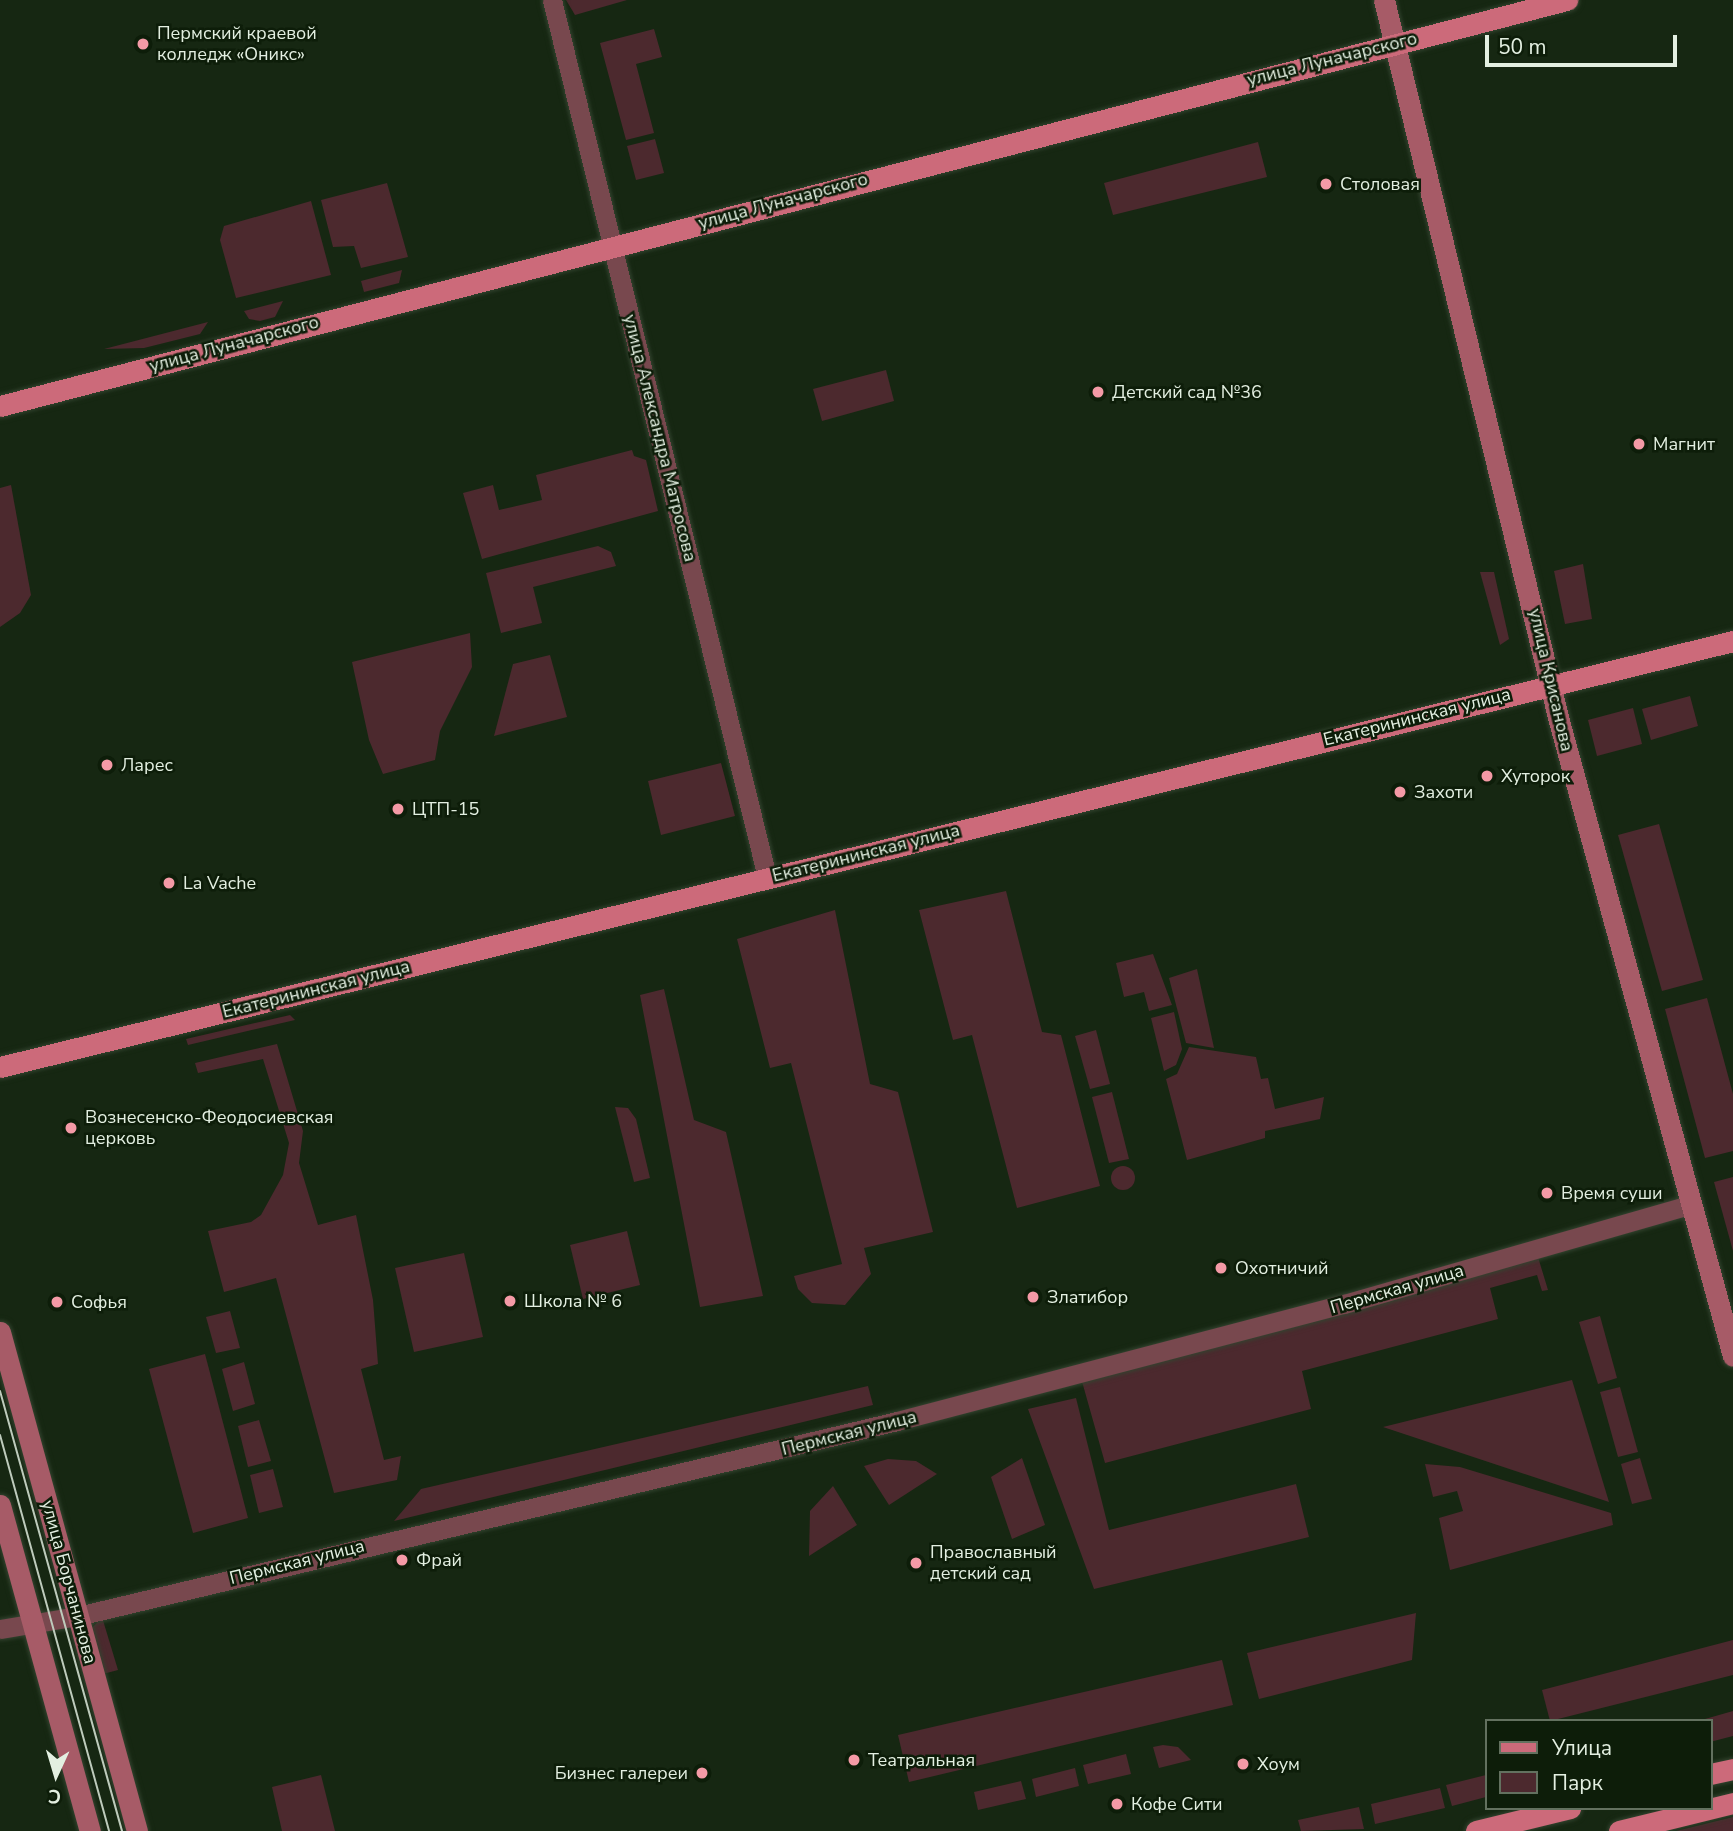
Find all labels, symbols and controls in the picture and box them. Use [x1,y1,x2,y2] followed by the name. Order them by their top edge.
[1488,21,1680,65] scale bar
[157,23,317,66] place label: Пермский краевой колледж «Оникс»
[1245,27,1419,91] street label: улица Луначарского
[1498,33,1547,61] text: 50 m
[135,36,151,52] marker: Пермский краевой колледж «Оникс»
[696,168,870,234] street label: улица Луначарского
[1340,173,1420,195] place label: Столовая
[1318,176,1334,192] marker: Столовая
[147,311,321,377] street label: улица Луначарского
[619,312,701,564] street label: улица Александра Матросова
[1112,381,1262,403] place label: Детский сад №36
[1090,384,1106,400] marker: Детский сад №36
[1653,433,1715,455] place label: Магнит
[1631,436,1647,452] marker: Магнит
[1524,606,1578,754] street label: улица Крисанова
[1321,683,1513,751] street label: Екатерининская улица
[121,754,173,776] place label: Ларес
[99,757,115,773] marker: Ларес
[1501,765,1570,787] place label: Хуторок
[1479,768,1495,784] marker: Хуторок
[1414,781,1473,803] place label: Захоти
[1392,784,1408,800] marker: Захоти
[412,798,479,820] place label: ЦТП-15
[390,801,406,817] marker: ЦТП-15
[770,819,962,887] street label: Екатерининская улица
[183,872,256,894] place label: La Vache
[161,875,177,891] marker: La Vache
[220,955,412,1023] street label: Екатерининская улица
[85,1107,334,1150] place label: Вознесенско-Феодосиевская церковь
[63,1120,79,1136] marker: Вознесенско-Феодосиевская церковь
[1561,1182,1663,1204] place label: Время суши
[1539,1185,1555,1201] marker: Время суши
[1235,1257,1328,1279] place label: Охотничий
[1213,1260,1229,1276] marker: Охотничий
[1328,1260,1466,1318] street label: Пермская улица
[1047,1286,1128,1308] place label: Златибор
[1025,1289,1041,1305] marker: Златибор
[524,1290,622,1312] place label: Школа № 6
[71,1291,127,1313] place label: Софья
[502,1293,518,1309] marker: Школа № 6
[49,1294,65,1310] marker: Софья
[779,1406,919,1460] street label: Пермская улица
[37,1498,101,1666] street label: улица Борчанинова
[227,1535,367,1589] street label: Пермская улица
[930,1542,1057,1584] place label: Православный детский сад
[416,1549,462,1571] place label: Фрай
[394,1552,410,1568] marker: Фрай
[908,1555,924,1571] marker: Православный детский сад
[1484,1719,1712,1810] legend
[1552,1734,1612,1762] text: Улица
[21,1740,91,1810] north arrow
[868,1749,975,1771] place label: Театральная
[846,1752,862,1768] marker: Театральная
[1257,1753,1300,1775] place label: Хоум
[1235,1756,1251,1772] marker: Хоум
[555,1762,688,1784] place label: Бизнес галереи
[694,1765,710,1781] marker: Бизнес галереи
[1552,1769,1603,1797] text: Парк
[47,1783,62,1809] text: С
[1131,1793,1222,1815] place label: Кофе Сити
[1109,1796,1125,1812] marker: Кофе Сити

